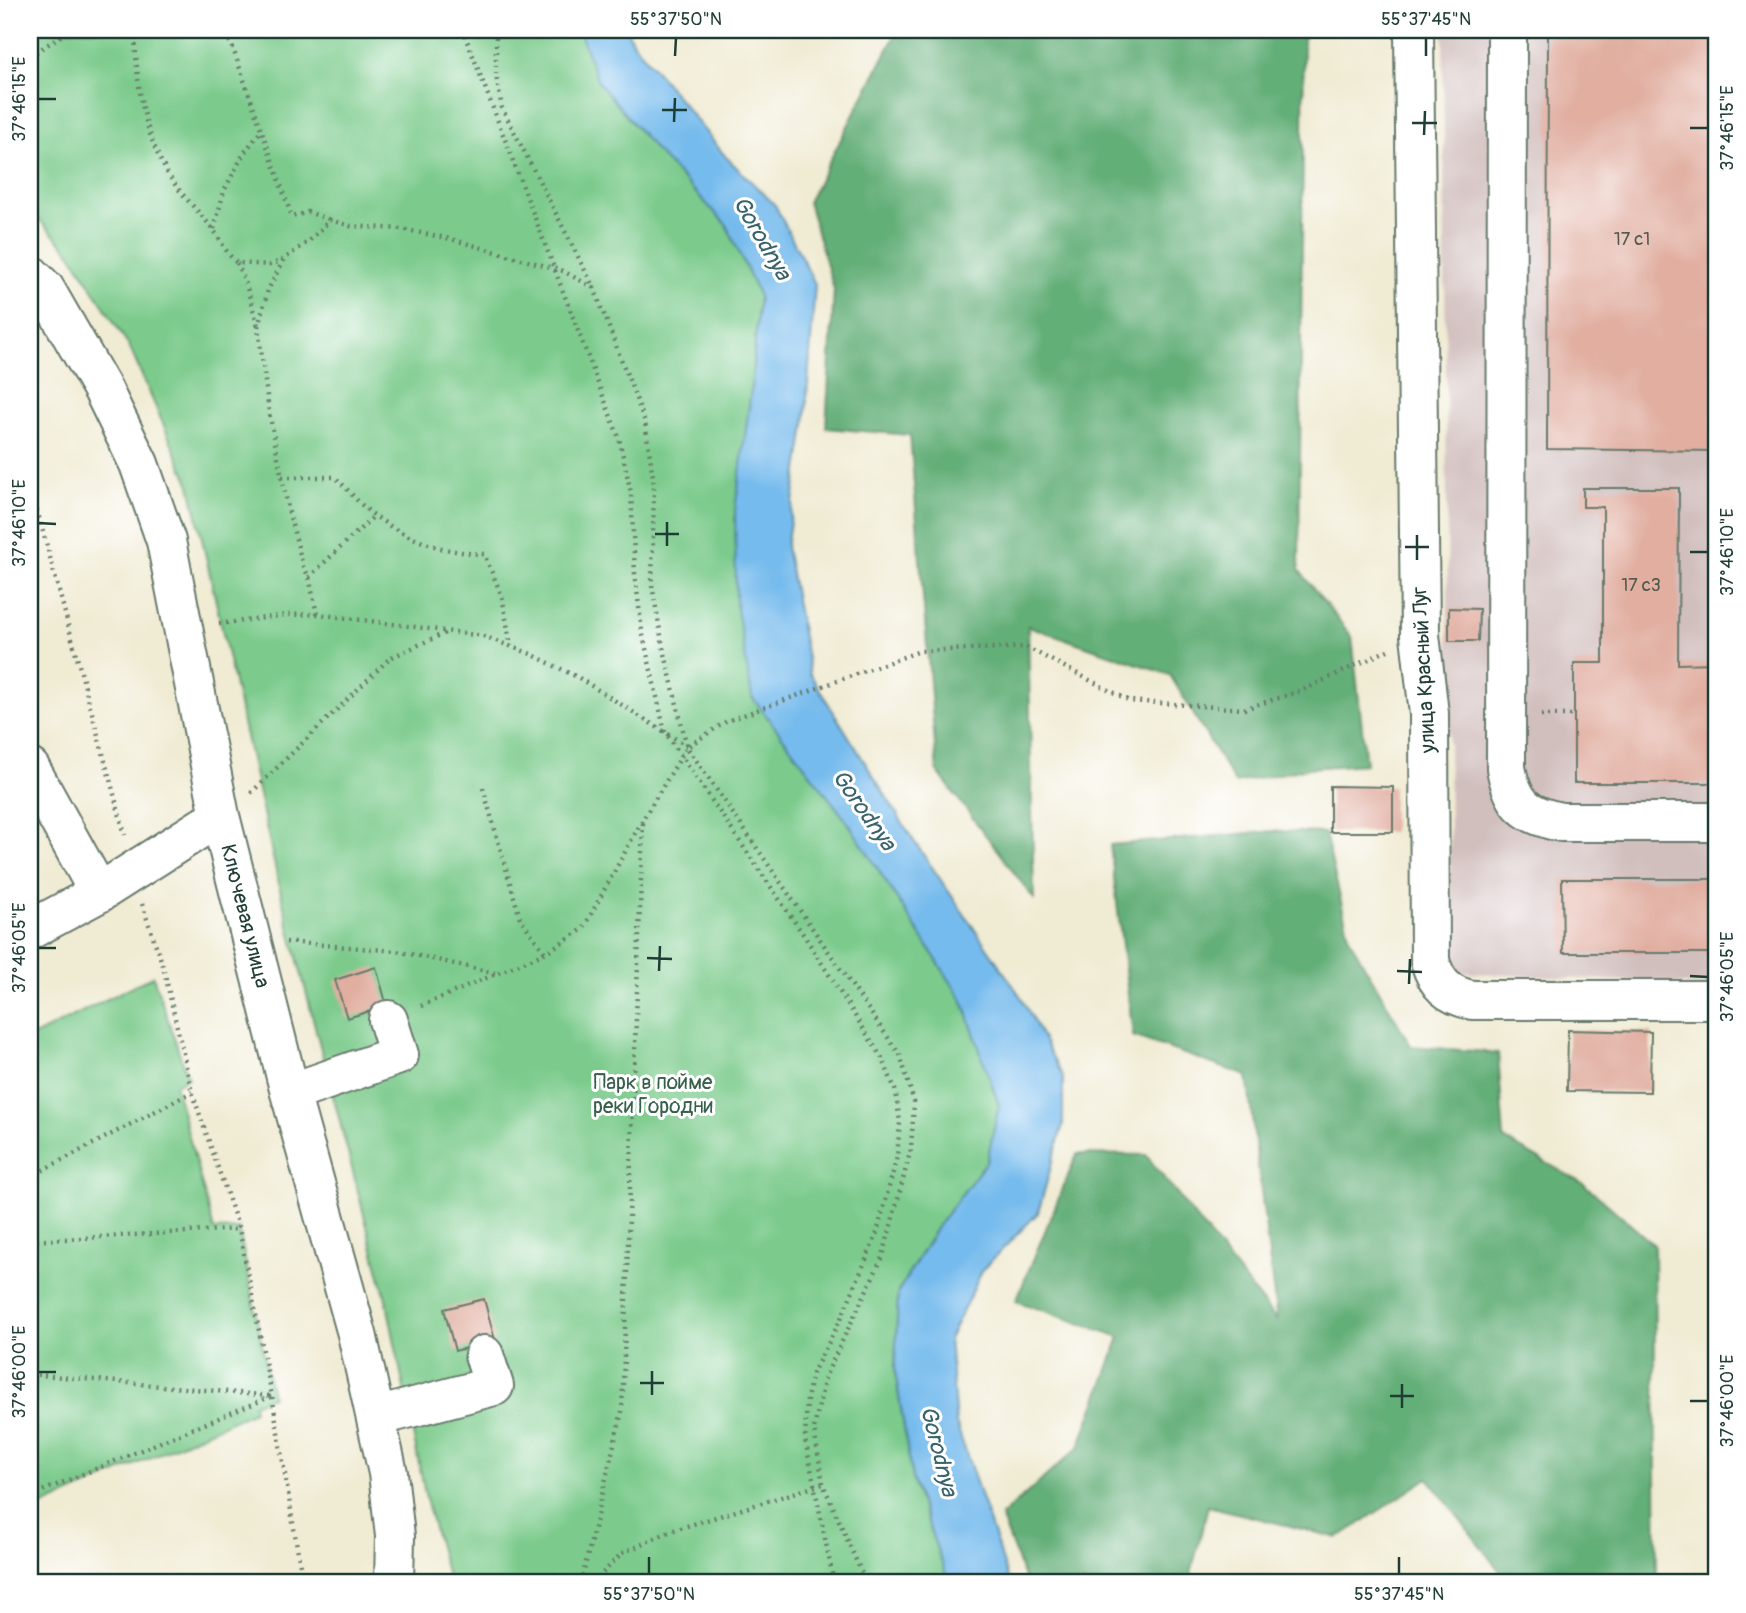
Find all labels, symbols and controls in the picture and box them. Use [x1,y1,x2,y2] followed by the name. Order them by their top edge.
[630,8,722,31] text: 55°37'50"N
[1381,8,1471,31] text: 55°37'45"N
[8,56,31,142] text: 37°46'15"E
[1716,85,1739,171] text: 37°46'15"E
[726,191,798,286] water label: Gorodnya
[1614,228,1650,251] house number: 17 с1
[8,479,31,567] text: 37°46'10"E
[1716,508,1739,596] text: 37°46'10"E
[1621,574,1661,597] house number: 17 с3
[1406,586,1442,755] street label: улица Красный Луг
[826,764,903,857] water label: Gorodnya
[214,841,276,991] street label: Ключевая улица
[8,903,31,993] text: 37°46'05"E
[1716,932,1739,1022] text: 37°46'05"E
[593,1069,713,1120] park label: Парк в пойме реки Городни
[8,1325,31,1419] text: 37°46'00"E
[1716,1354,1739,1448] text: 37°46'00"E
[914,1403,965,1500] water label: Gorodnya
[603,1583,695,1606] text: 55°37'50"N
[1354,1583,1444,1606] text: 55°37'45"N

